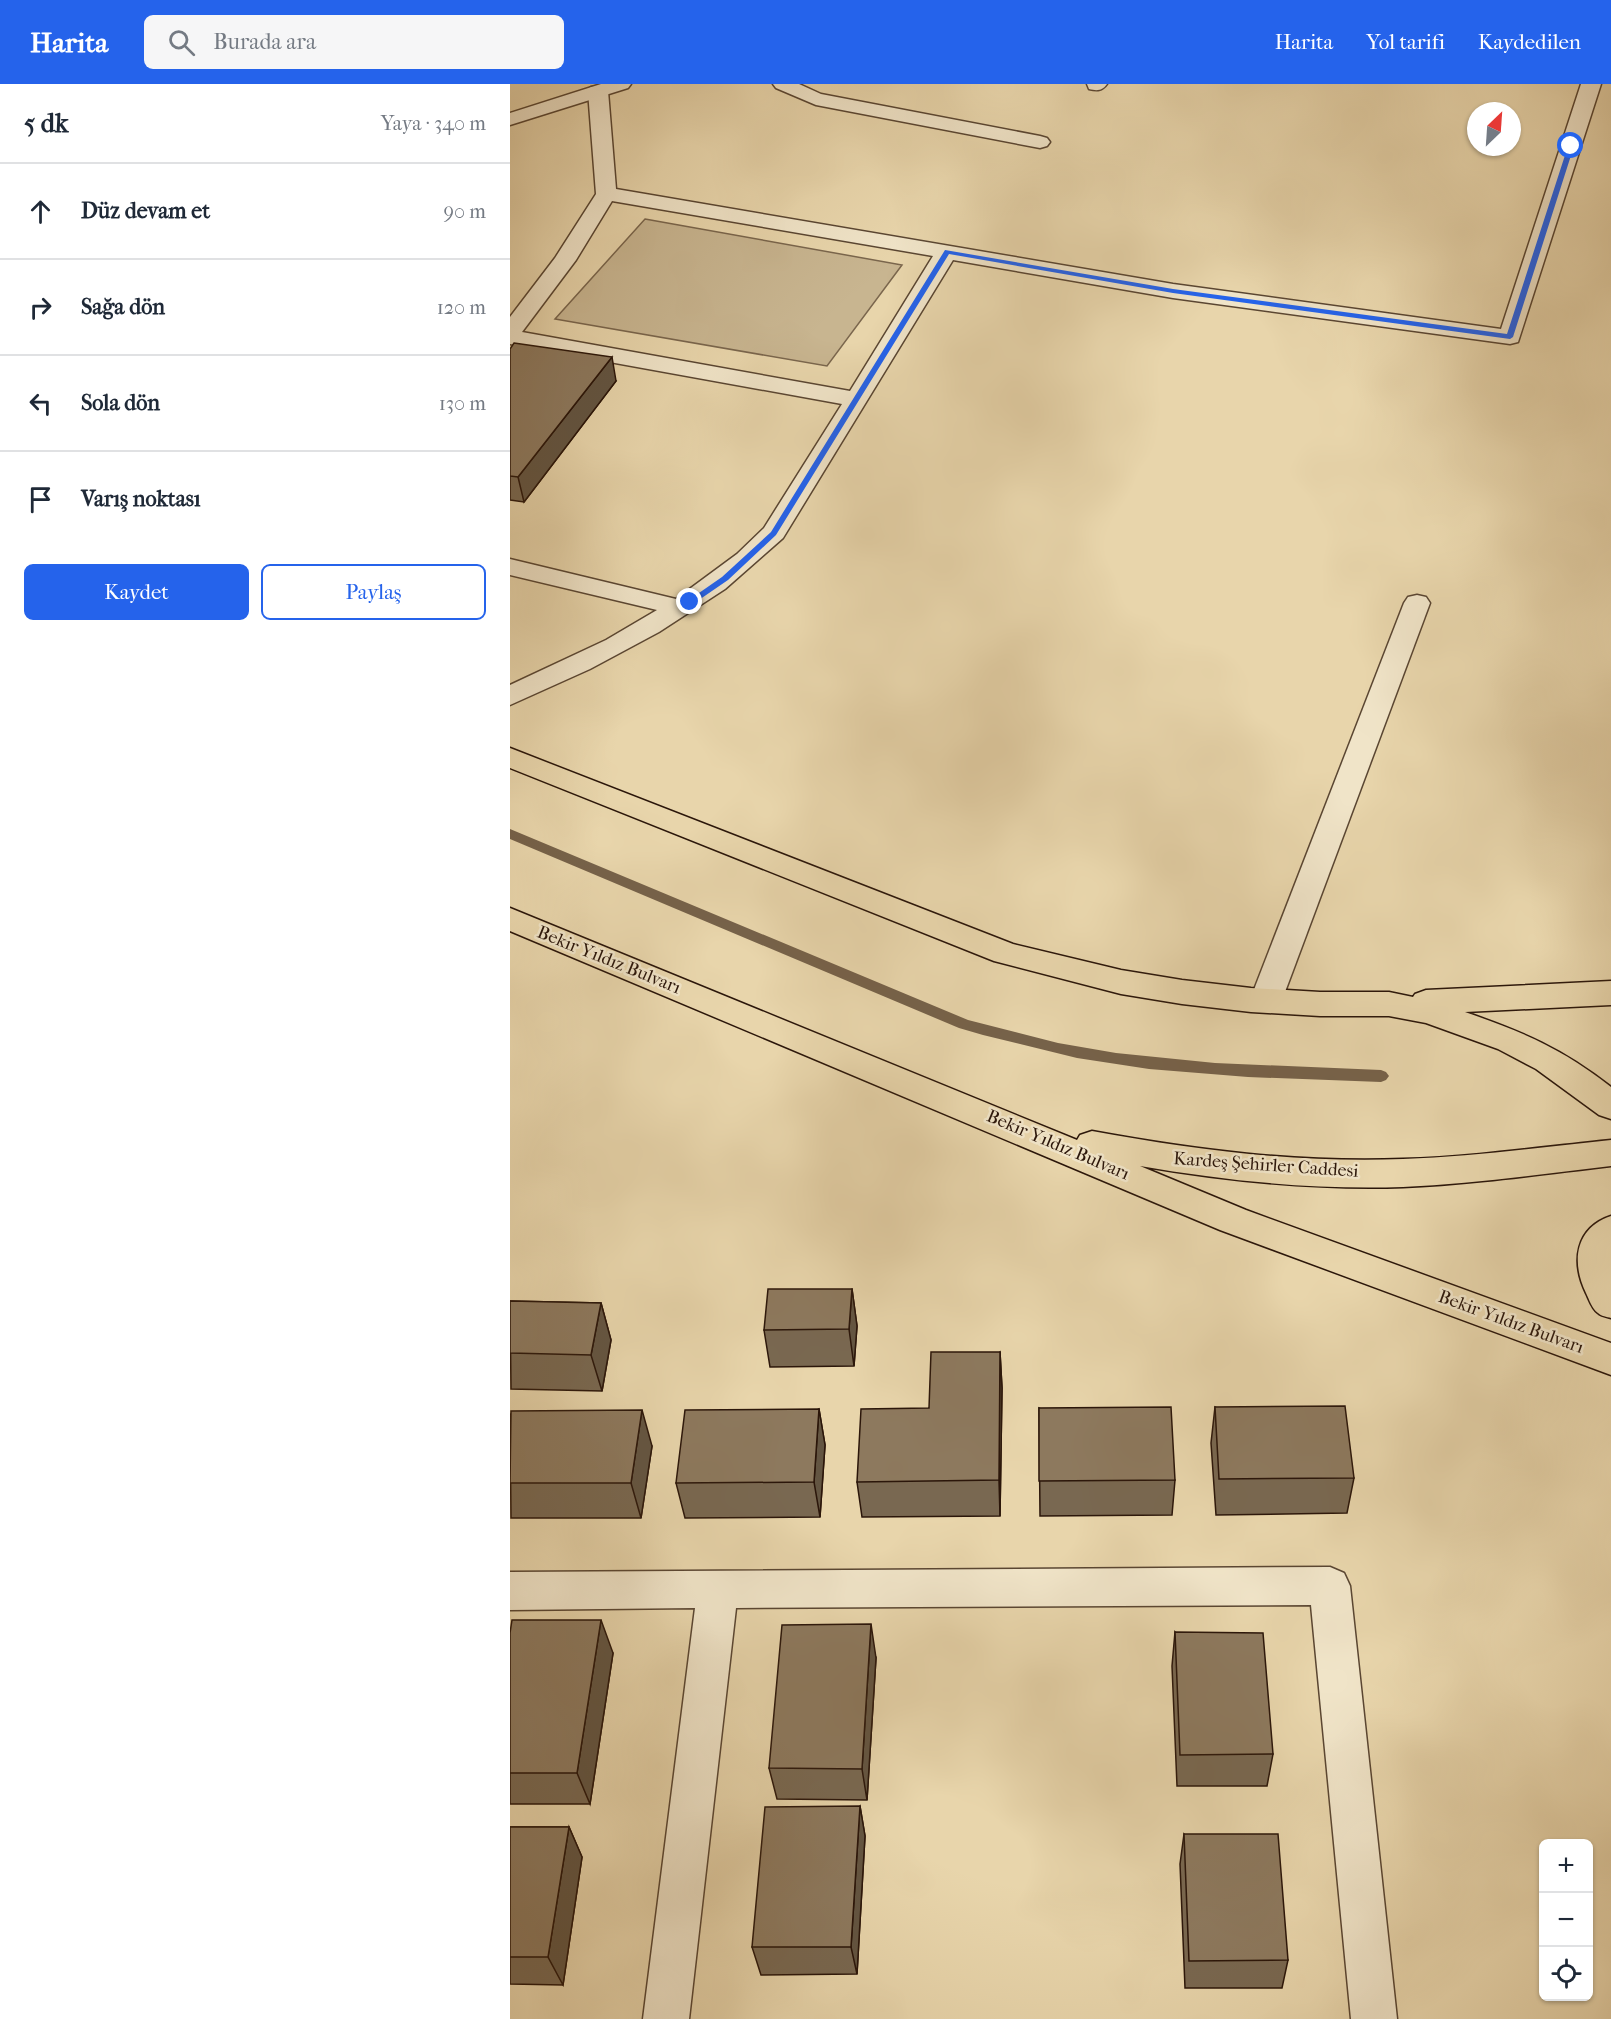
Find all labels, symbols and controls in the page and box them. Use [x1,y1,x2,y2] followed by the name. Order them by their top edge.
[144,15,564,69] search box
[30,26,108,59] text: Harita
[165,26,198,59] icon: search
[213,29,316,55] text: Burada ara
[1275,30,1333,54] text: Harita
[1366,30,1445,54] text: Yol tarifi
[1478,30,1581,54] text: Kaydedilen
[1467,102,1521,156] north arrow
[24,108,68,139] text: 5 dk
[381,112,486,135] text: Yaya · 340 m
[1557,132,1583,158] route start
[24,195,57,228] icon: ahead
[81,198,210,224] text: Düz devam et
[444,200,486,223] text: 90 m
[24,291,57,324] icon: right
[81,294,165,320] text: Sağa dön
[437,296,486,319] text: 120 m
[24,387,57,420] icon: left
[81,390,160,416] text: Sola dön
[439,392,486,415] text: 130 m
[24,483,57,516] icon: arrive
[81,486,200,512] text: Varış noktası
[24,564,249,620] button: Kaydet
[261,564,486,620] button: Paylaş
[676,588,702,614] route end
[534,922,684,999] street label: Bekir Yıldız Bulvarı
[984,1105,1133,1185] street label: Bekir Yıldız Bulvarı
[1173,1148,1360,1182] street label: Kardeş Şehirler Caddesi
[1436,1286,1587,1358] street label: Bekir Yıldız Bulvarı
[1539,1839,1593,2001] map controls
[1539,1839,1593,1893] button: +
[1539,1893,1593,1947] button: −
[1539,1947,1593,2001] button: locate

